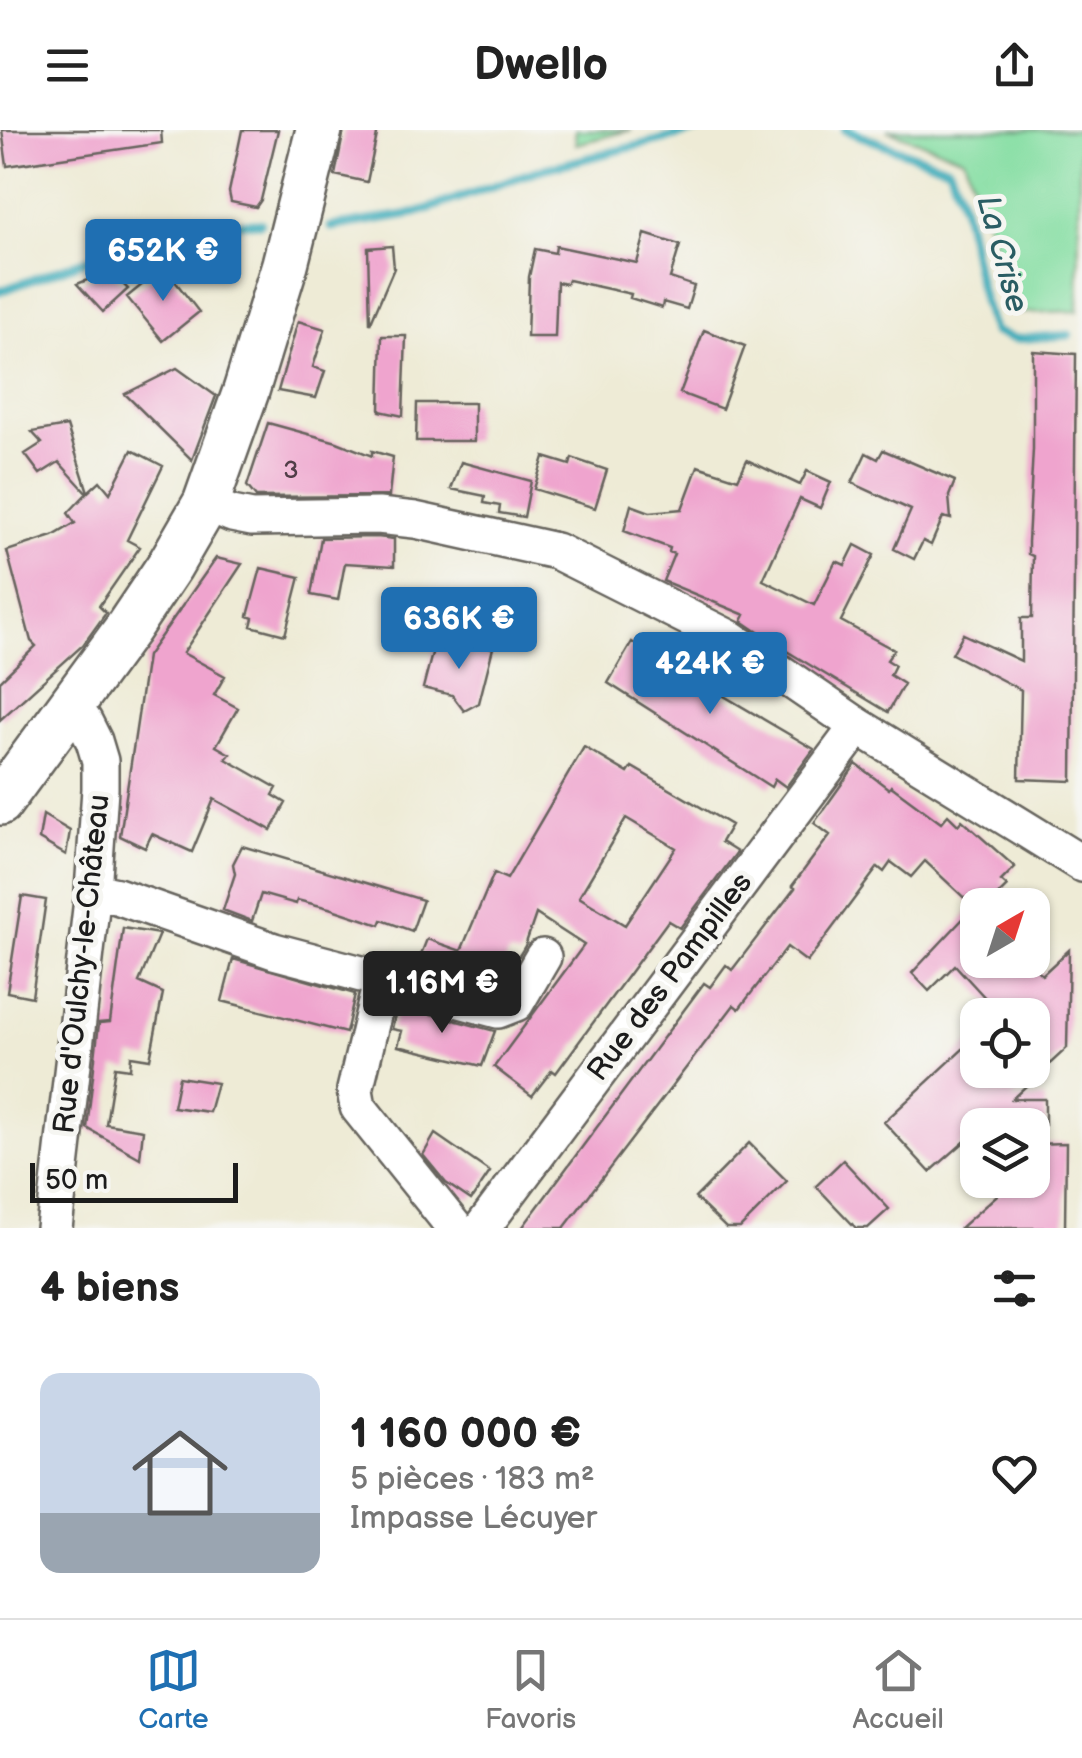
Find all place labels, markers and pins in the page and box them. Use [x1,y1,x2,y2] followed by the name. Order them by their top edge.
[82,219,244,304] pin: 652K €
[378,587,540,672] pin: 636K €
[629,632,791,717] pin: 424K €
[350,951,534,1036] pin: 1.16M €

